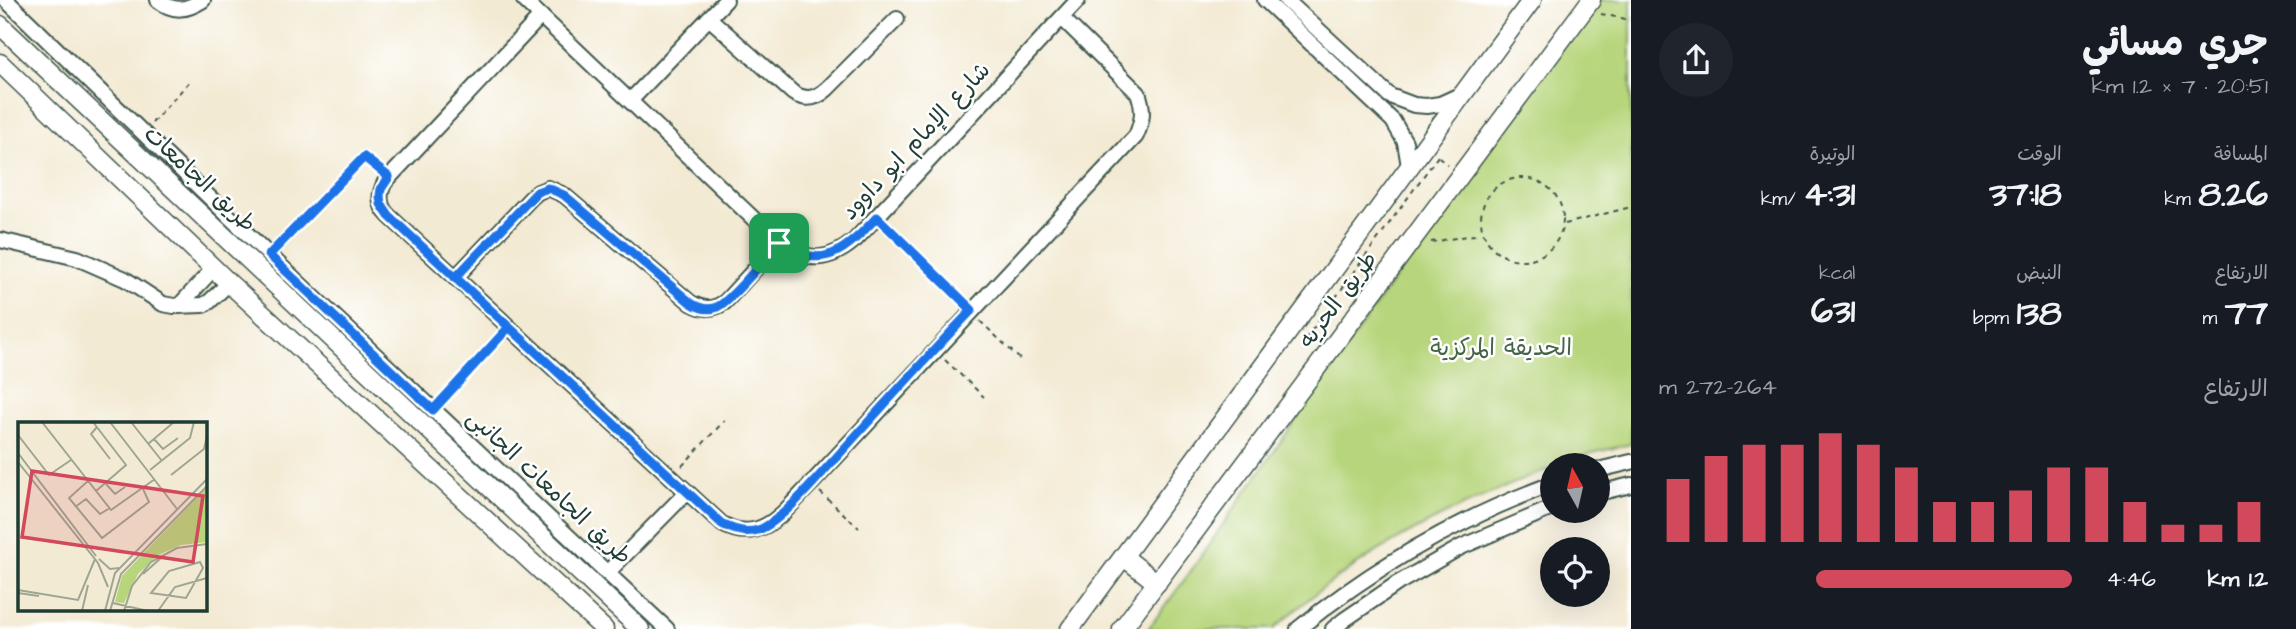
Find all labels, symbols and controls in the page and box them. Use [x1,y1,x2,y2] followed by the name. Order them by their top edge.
[2082,18,2268,70] text: جري مسائي
[1659,23,1733,97] button: share
[834,55,999,228] street label: شارع الإمام ابو داوود
[2092,70,2268,102] text: 20:51 · 7 × 1.2 km
[137,118,263,240] street label: طريق الجامعات
[1809,141,1855,168] text: الوتيرة
[2017,141,2062,168] text: الوقت
[2214,141,2268,168] text: المسافة
[1803,170,1855,219] text: 4:31
[1989,170,2062,219] text: 37:18
[2198,170,2268,219] text: 8.26
[1761,186,1803,213] text: /km
[2164,186,2198,213] text: km
[749,213,809,273] pin
[760,224,798,262] icon: arrive
[1291,245,1385,355] street label: طريق الحريه
[1819,260,1855,287] text: kcal
[2016,260,2062,287] text: النبض
[2215,260,2268,287] text: الارتفاع
[1811,287,1855,336] text: 631
[2017,289,2062,338] text: 138
[2225,289,2268,338] text: 77
[1973,305,2017,332] text: bpm
[2203,305,2225,332] text: m
[1430,332,1572,364] park label: الحديقة المركزية
[1659,371,1777,403] text: 264–272 m
[2204,373,2268,405] text: الارتفاع
[459,402,639,572] street label: طريق الجامعات الجانبى
[18,422,206,612] inset map
[1540,453,1610,523] north arrow
[1540,453,1610,607] map controls
[1540,537,1610,607] button: locate
[2106,563,2156,595] text: 4:46
[2207,563,2268,595] text: 1.2 km

